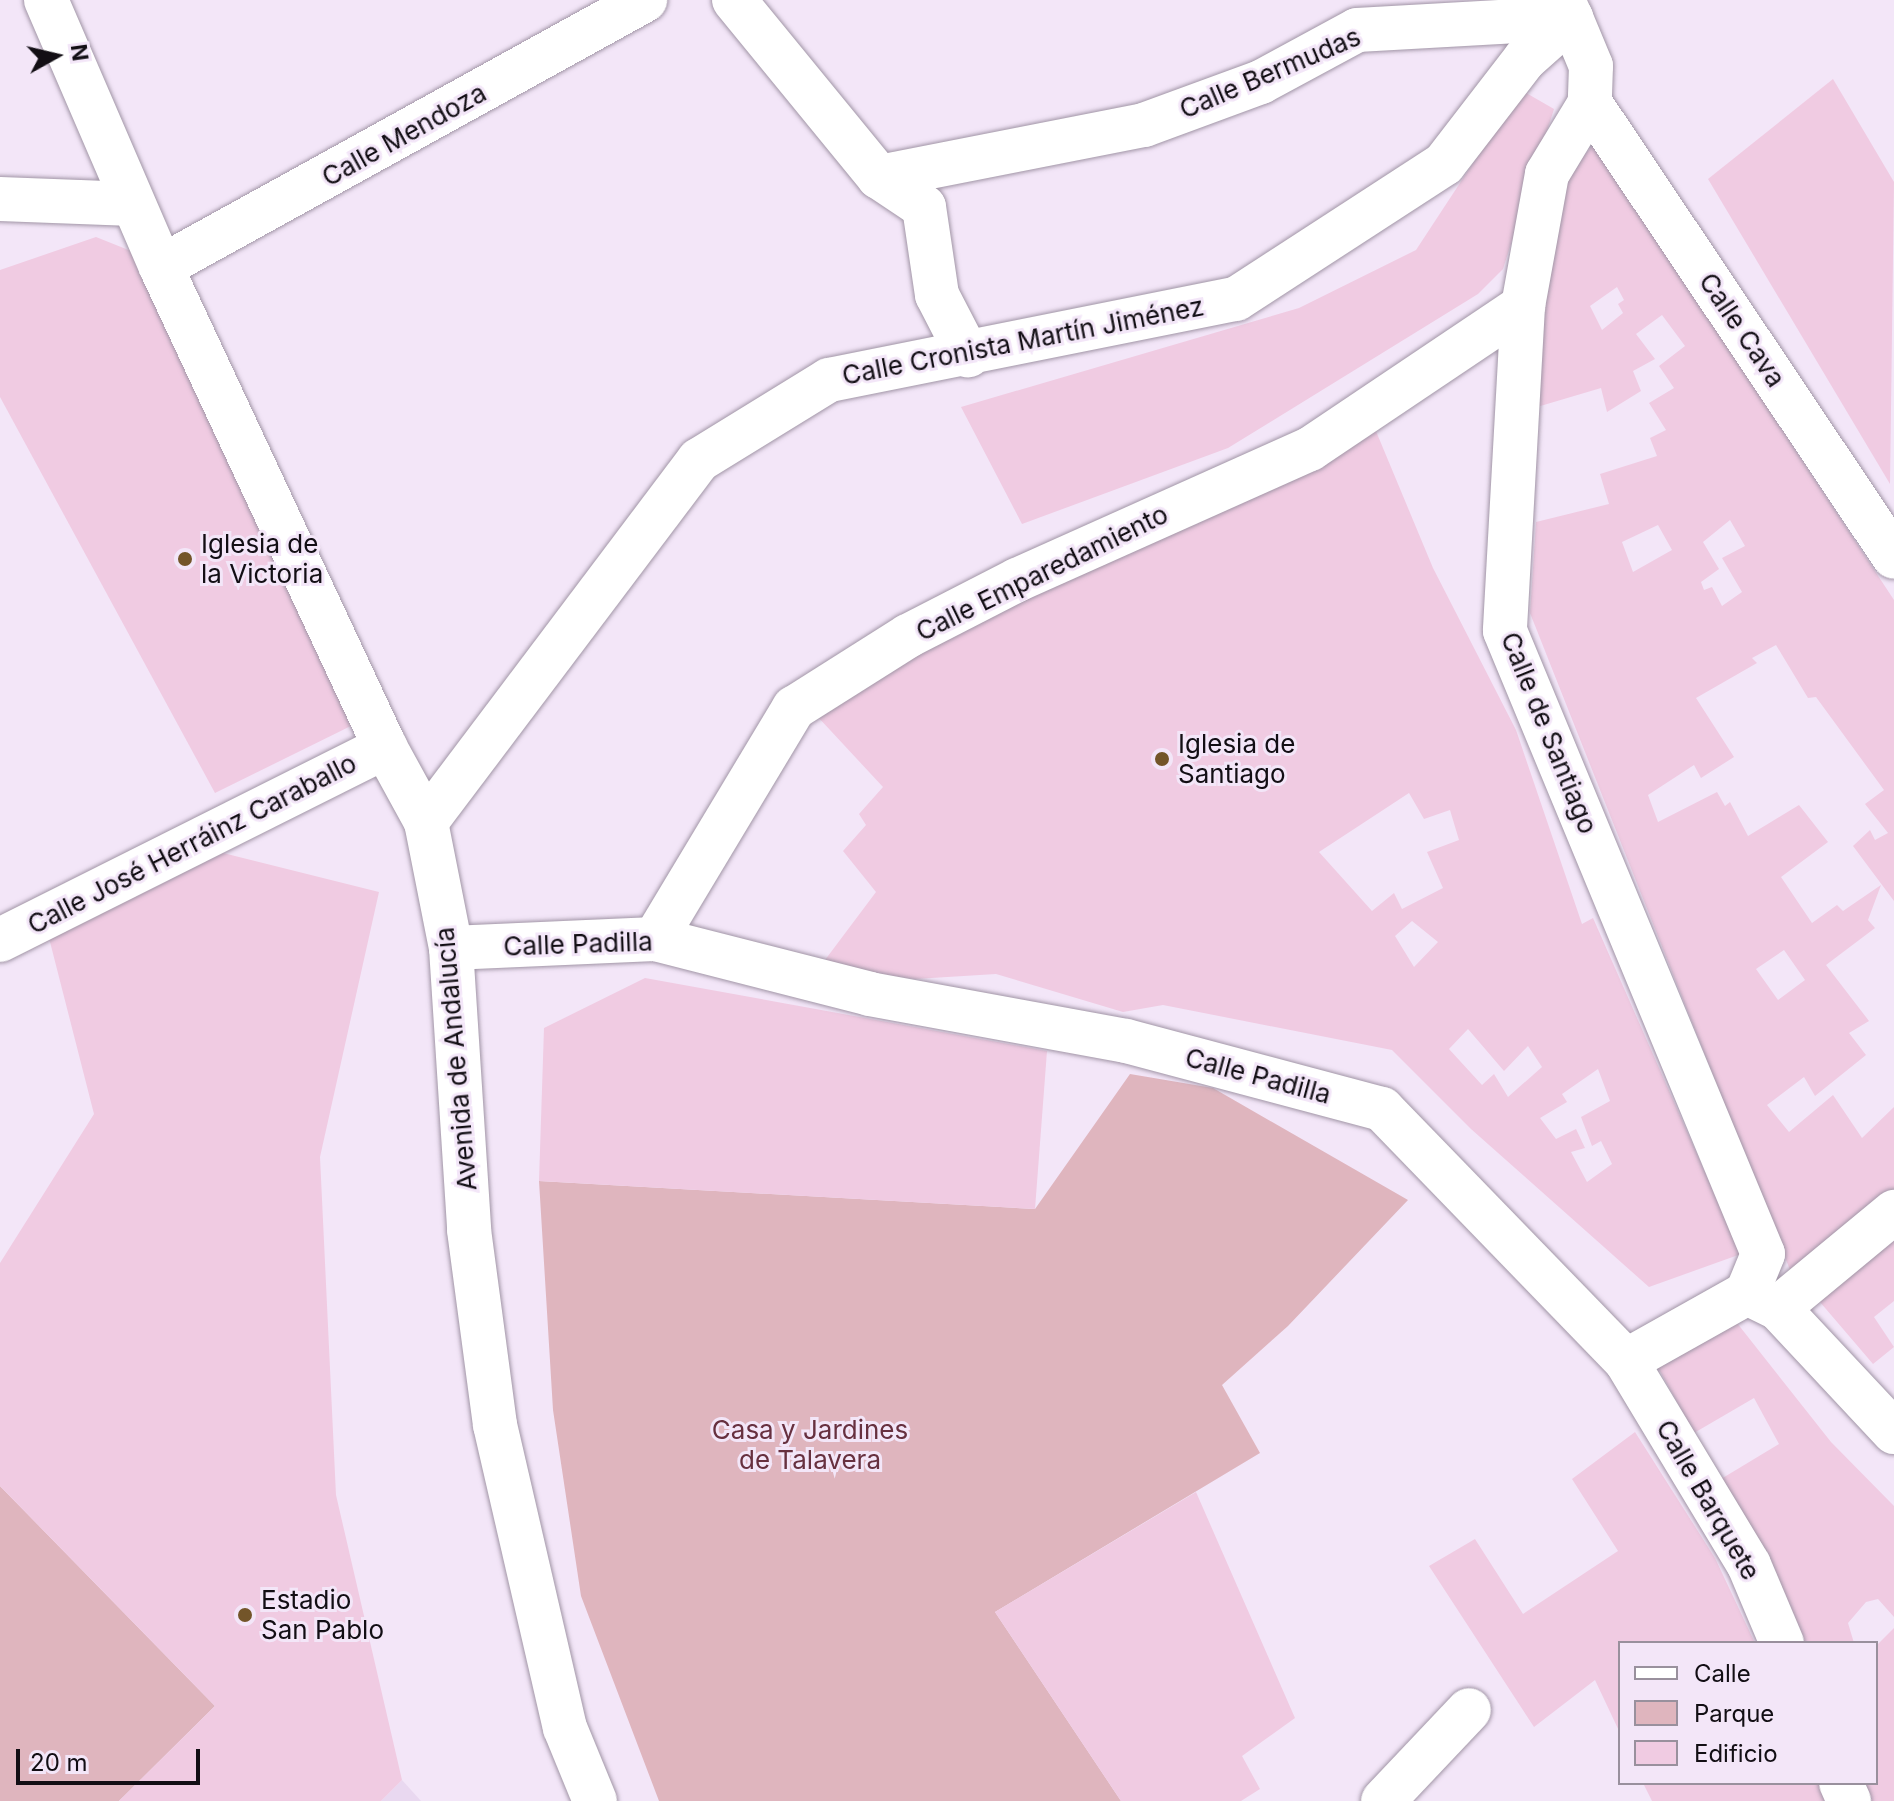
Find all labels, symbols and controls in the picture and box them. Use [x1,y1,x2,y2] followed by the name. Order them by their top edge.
[16,16,96,96] north arrow
[1175,21,1365,125] street label: Calle Bermudas
[66,43,94,63] text: N
[317,77,491,193] street label: Calle Mendoza
[1692,267,1792,393] street label: Calle Cava
[839,291,1207,391] street label: Calle Cronista Martín Jiménez
[911,498,1173,648] street label: Calle Emparedamiento
[201,528,323,590] place label: Iglesia de la Victoria
[176,550,194,568] marker: Iglesia de la Victoria
[1494,628,1604,838] street label: Calle de Santiago
[1178,728,1295,790] place label: Iglesia de Santiago
[22,747,362,941] street label: Calle José Herráinz Caraballo
[1153,750,1171,768] marker: Iglesia de Santiago
[429,926,483,1192] street label: Avenida de Andalucía
[503,926,653,962] street label: Calle Padilla
[1182,1042,1334,1110] street label: Calle Padilla
[712,1414,908,1476] park label: Casa y Jardines de Talavera
[1650,1414,1766,1586] street label: Calle Barquete
[261,1584,384,1646] place label: Estadio San Pablo
[236,1606,254,1624] marker: Estadio San Pablo
[1618,1641,1878,1785] legend
[1694,1659,1751,1688] text: Calle
[1694,1699,1774,1728] text: Parque
[20,1733,204,1783] scale bar
[1694,1739,1778,1768] text: Edificio
[30,1748,88,1777] text: 20 m

